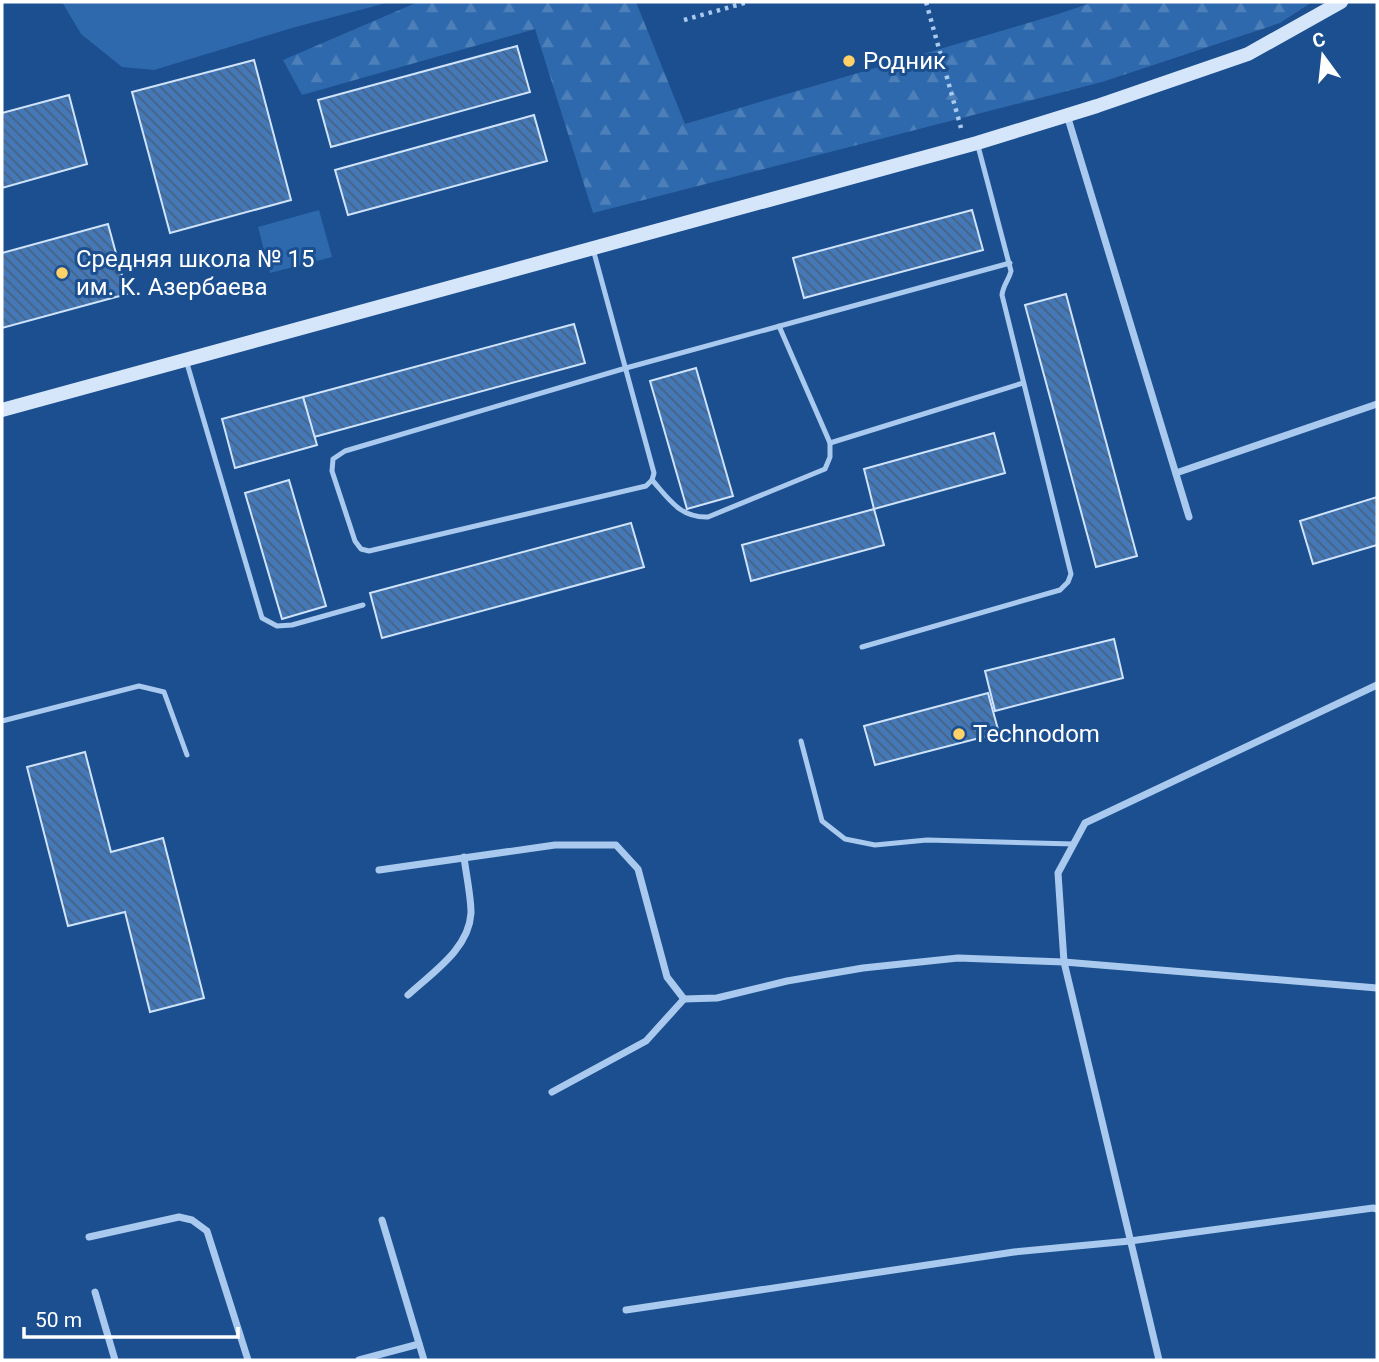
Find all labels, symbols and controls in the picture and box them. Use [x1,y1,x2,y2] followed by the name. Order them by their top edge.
[1288,21,1358,91] north arrow
[1310,27,1328,53] text: С
[863,47,946,75] place label: Родник
[841,53,857,69] marker: Родник
[76,245,315,301] place label: Средняя школа № 15 им. К. Азербаева
[54,265,70,281] marker: Средняя школа № 15 им. К. Азербаева
[973,720,1100,748] place label: Technodom
[951,726,967,742] marker: Technodom
[24,1296,238,1340] scale bar
[35,1308,82,1332] text: 50 m

